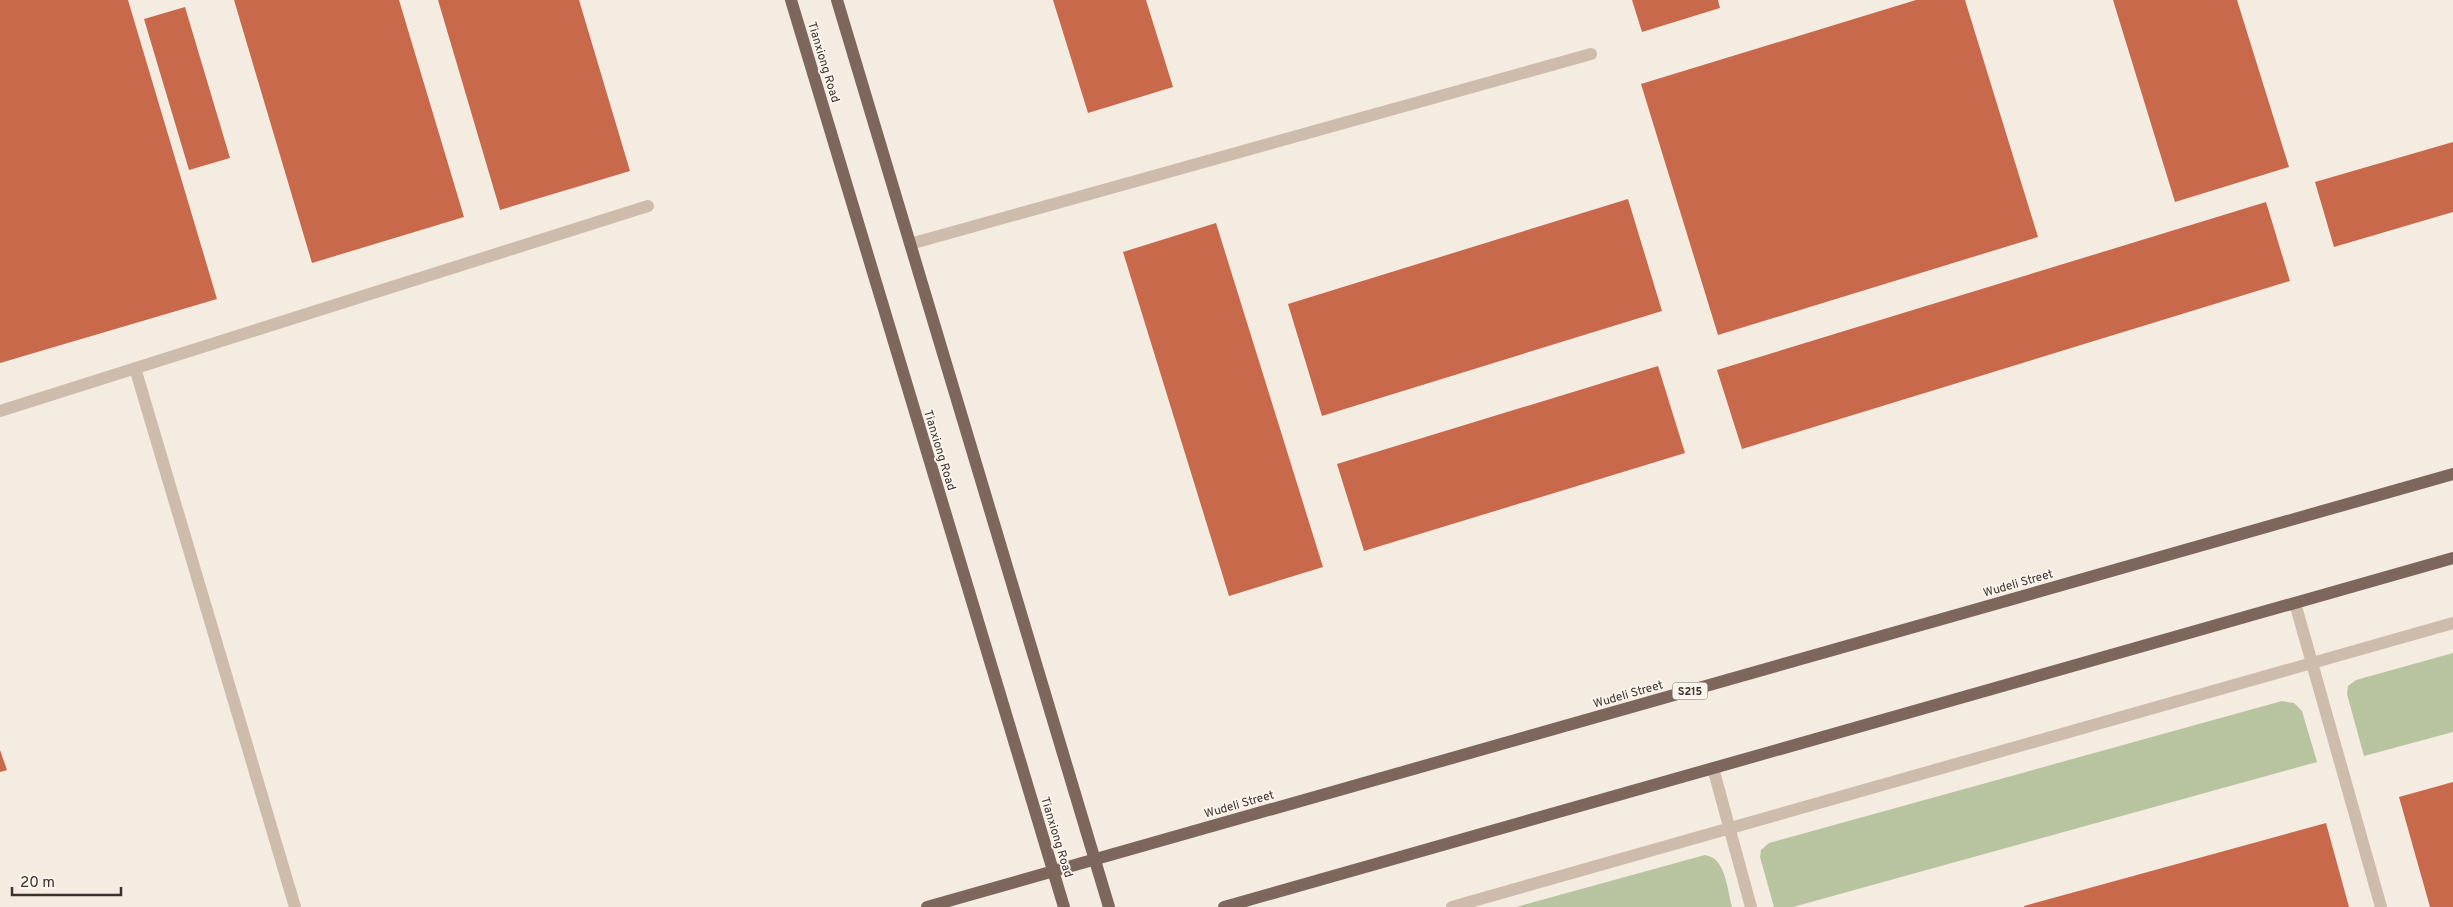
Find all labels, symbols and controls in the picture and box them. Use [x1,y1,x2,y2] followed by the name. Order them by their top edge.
[803,20,843,105] street label: Tianxiong Road
[919,408,959,493] street label: Tianxiong Road
[1981,566,2055,602] street label: Wudeli Street
[1591,677,1665,713] street label: Wudeli Street
[1672,682,1708,699] road number: S215
[1202,787,1276,823] street label: Wudeli Street
[1036,795,1076,880] street label: Tianxiong Road
[12,864,121,896] scale bar
[20,874,55,893] text: 20 m

